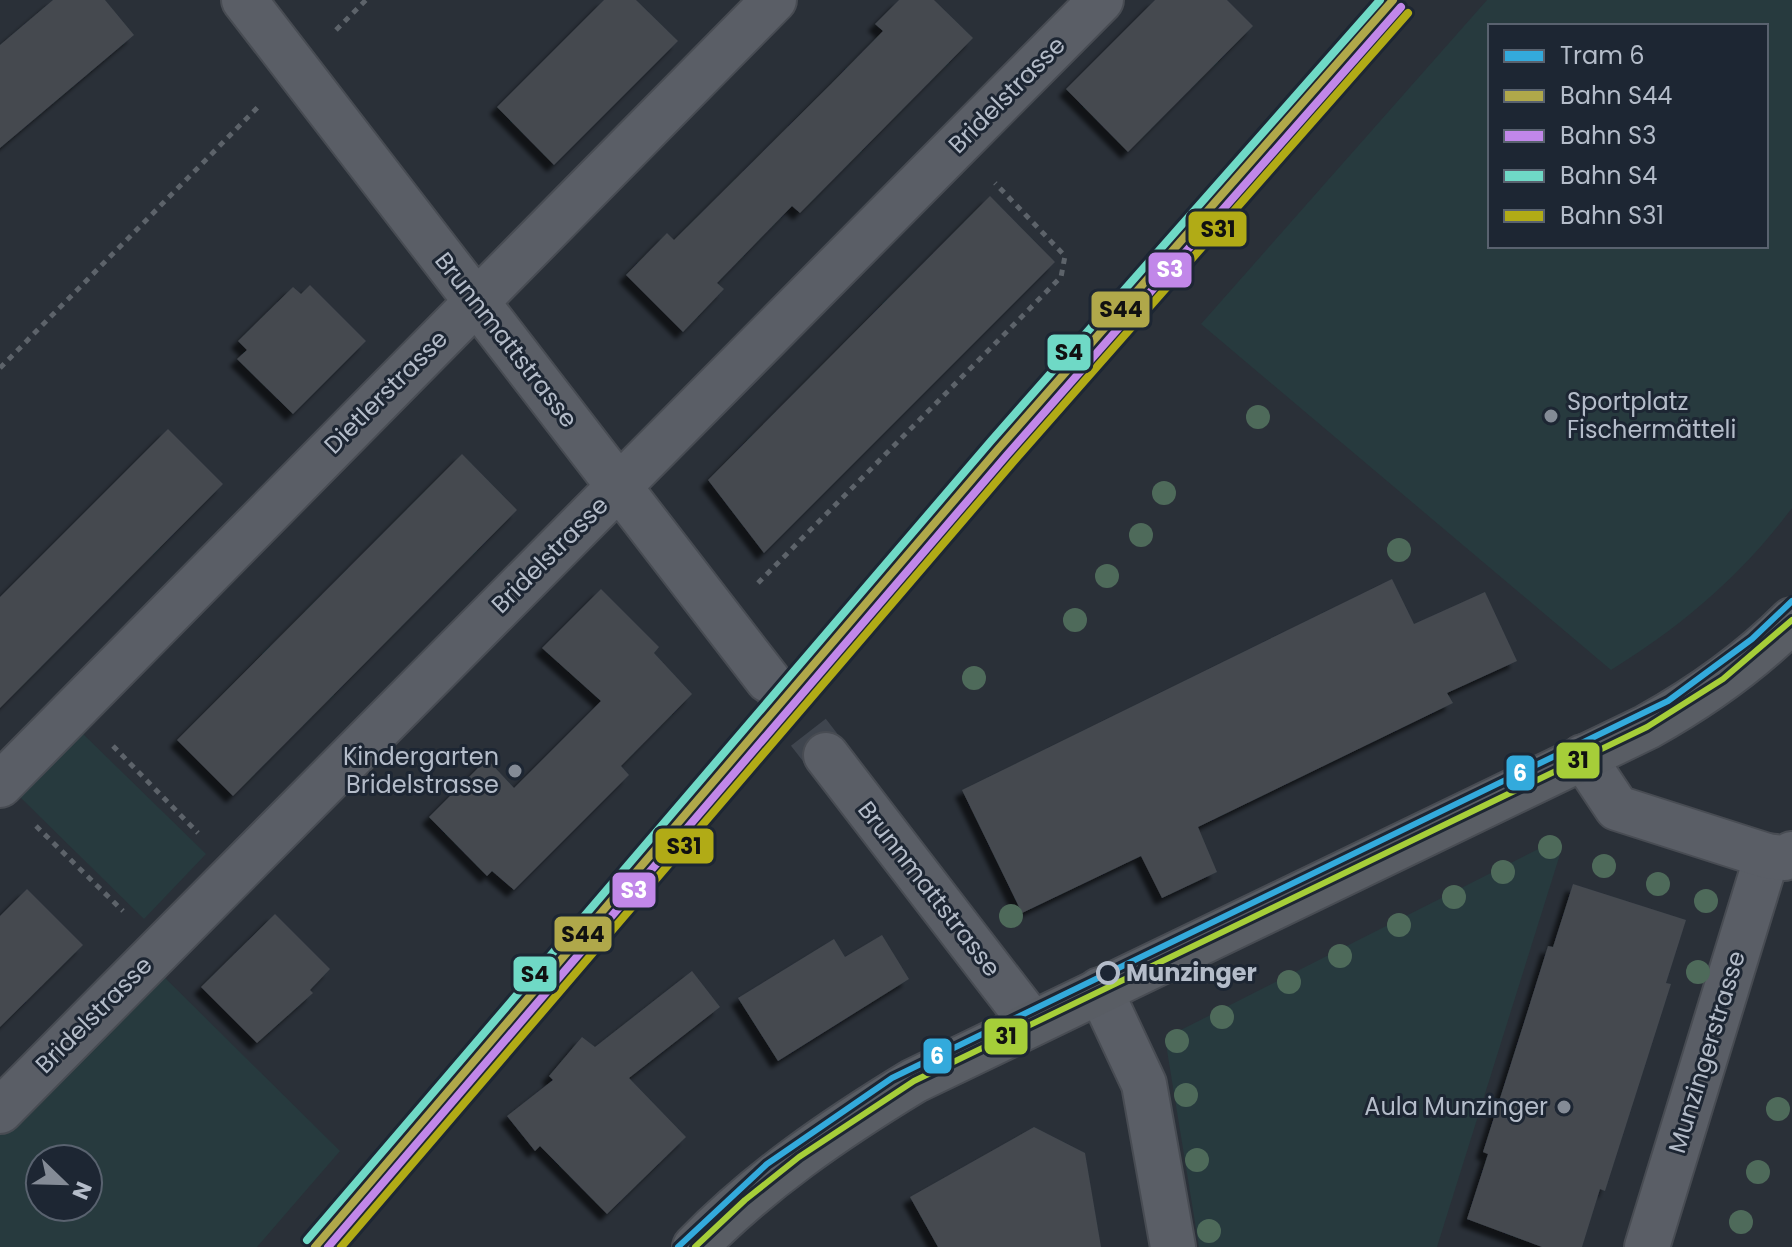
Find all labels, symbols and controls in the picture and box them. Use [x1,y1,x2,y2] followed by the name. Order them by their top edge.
[1488,24,1768,248] legend
[941,29,1072,160] street label: Bridelstrasse
[1560,39,1645,72] text: Tram 6
[1560,79,1672,112] text: Bahn S44
[1560,119,1656,152] text: Bahn S3
[1560,159,1657,192] text: Bahn S4
[1560,199,1664,232] text: Bahn S31
[1187,210,1248,248] line badge: S31
[1200,214,1236,245] text: S31
[427,245,585,434] street label: Brunnmattstrasse
[1147,251,1193,289] line badge: S3
[1157,254,1183,285] text: S3
[1090,290,1151,329] line badge: S44
[1099,294,1143,325] text: S44
[316,322,455,461] street label: Dietlerstrasse
[1046,333,1092,372] line badge: S4
[1055,337,1083,368] text: S4
[1567,385,1736,446] place label: Sportplatz Fischermätteli
[1542,407,1560,425] marker: Sportplatz Fischermätteli
[484,489,615,620] street label: Bridelstrasse
[343,740,499,801] place label: Kindergarten Bridelstrasse
[1555,741,1601,780] line badge: 31
[1567,745,1589,776] text: 31
[1505,754,1536,792] line badge: 6
[1513,758,1527,789] text: 6
[506,762,524,780] marker: Kindergarten Bridelstrasse
[850,794,1008,983] street label: Brunnmattstrasse
[654,827,715,865] line badge: S31
[666,831,702,862] text: S31
[611,871,657,909] line badge: S3
[621,875,647,906] text: S3
[553,915,613,953] line badge: S44
[561,919,605,950] text: S44
[1660,947,1753,1157] street label: Munzingerstrasse
[28,949,159,1080] street label: Bridelstrasse
[512,955,558,993] line badge: S4
[1126,956,1257,989] place label: Munzinger
[521,959,549,990] text: S4
[1097,962,1119,984] marker: Munzinger
[983,1017,1029,1056] line badge: 31
[995,1021,1017,1052] text: 31
[922,1037,953,1075] line badge: 6
[930,1041,944,1072] text: 6
[1364,1090,1548,1123] place label: Aula Munzinger
[1555,1098,1573,1116] marker: Aula Munzinger
[24,1143,104,1223] north arrow
[64,1177,99,1204] text: N

